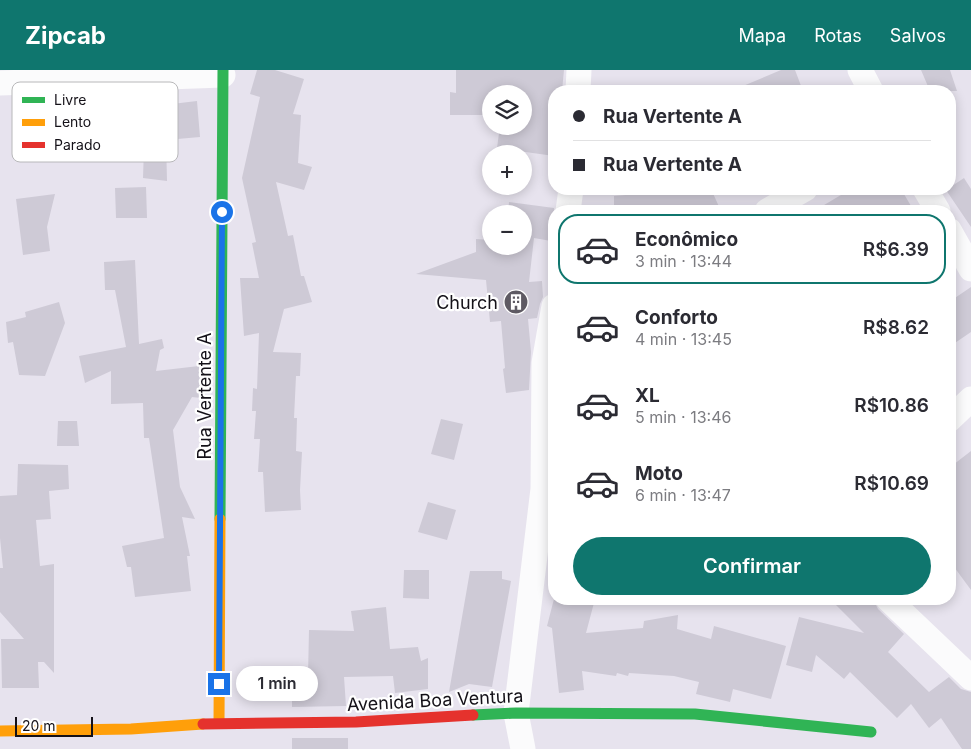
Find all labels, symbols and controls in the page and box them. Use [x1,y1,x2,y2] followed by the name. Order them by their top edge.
[25,21,106,50] text: Zipcab
[738,25,786,46] text: Mapa
[814,25,862,46] text: Rotas
[890,25,946,46] text: Salvos
[12,82,178,162] legend
[482,85,532,255] map controls
[482,85,532,135] button: layers
[54,91,86,108] text: Livre
[603,105,742,128] text: Rua Vertente A
[54,113,91,130] text: Lento
[54,136,101,153] text: Parado
[482,145,532,195] button: +
[603,153,742,176] text: Rua Vertente A
[211,201,233,223] route start
[482,205,532,255] button: −
[575,227,620,272] icon: car
[635,228,738,251] text: Econômico
[863,238,929,261] text: R$6.39
[635,251,732,271] text: 3 min · 13:44
[503,289,529,315] building icon: Church
[436,292,498,313] place label: Church
[575,305,620,350] icon: car
[635,306,718,329] text: Conforto
[863,316,929,339] text: R$8.62
[635,329,732,349] text: 4 min · 13:45
[194,333,215,459] street label: Rua Vertente A
[575,383,620,428] icon: car
[635,384,660,407] text: XL
[854,394,929,417] text: R$10.86
[635,407,731,427] text: 5 min · 13:46
[575,461,620,506] icon: car
[635,462,683,485] text: Moto
[854,472,929,495] text: R$10.69
[635,485,731,505] text: 6 min · 13:47
[573,537,931,595] button: Confirmar
[236,666,319,702] callout: 1 min
[208,673,230,695] route end
[257,673,297,693] text: 1 min
[346,685,524,715] street label: Avenida Boa Ventura
[15,714,92,737] scale bar
[22,717,56,734] text: 20 m

